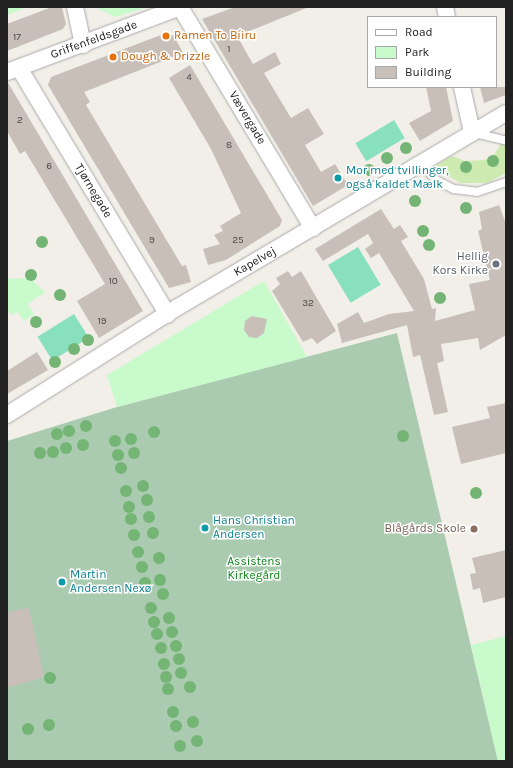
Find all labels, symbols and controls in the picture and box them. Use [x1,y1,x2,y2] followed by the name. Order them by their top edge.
[367,16,497,88] legend
[49,18,139,62] street label: Griffenfeldsgade
[405,25,433,39] text: Road
[174,29,256,43] place label: Ramen To Bíiru
[161,31,171,41] marker: Ramen To Bíiru
[13,32,21,44] house number: 17
[227,44,231,56] house number: 1
[405,45,429,59] text: Park
[121,50,210,64] place label: Dough & Drizzle
[108,52,118,62] marker: Dough & Drizzle
[405,65,451,79] text: Building
[186,72,192,84] house number: 4
[226,89,268,147] street label: Vævergade
[17,115,23,127] house number: 2
[226,140,232,152] house number: 8
[46,161,52,173] house number: 6
[71,161,115,221] street label: Tjørnegade
[346,164,449,192] place label: Mor med tvillinger, også kaldet Mælk
[333,173,343,183] marker: Mor med tvillinger, også kaldet Mælk
[149,235,155,247] house number: 9
[232,235,244,247] house number: 25
[231,244,279,280] street label: Kapelvej
[433,250,488,278] place label: Hellig Kors Kirke
[491,259,501,269] marker: Hellig Kors Kirke
[108,276,118,288] house number: 10
[302,298,314,310] house number: 32
[97,316,107,328] house number: 19
[213,514,295,542] place label: Hans Christian Andersen
[384,522,466,536] place label: Blågårds Skole
[200,523,210,533] marker: Hans Christian Andersen
[469,524,479,534] marker: Blågårds Skole
[227,555,281,583] park label: Assistens Kirkegård
[70,568,151,596] place label: Martin Andersen Nexø
[57,577,67,587] marker: Martin Andersen Nexø

